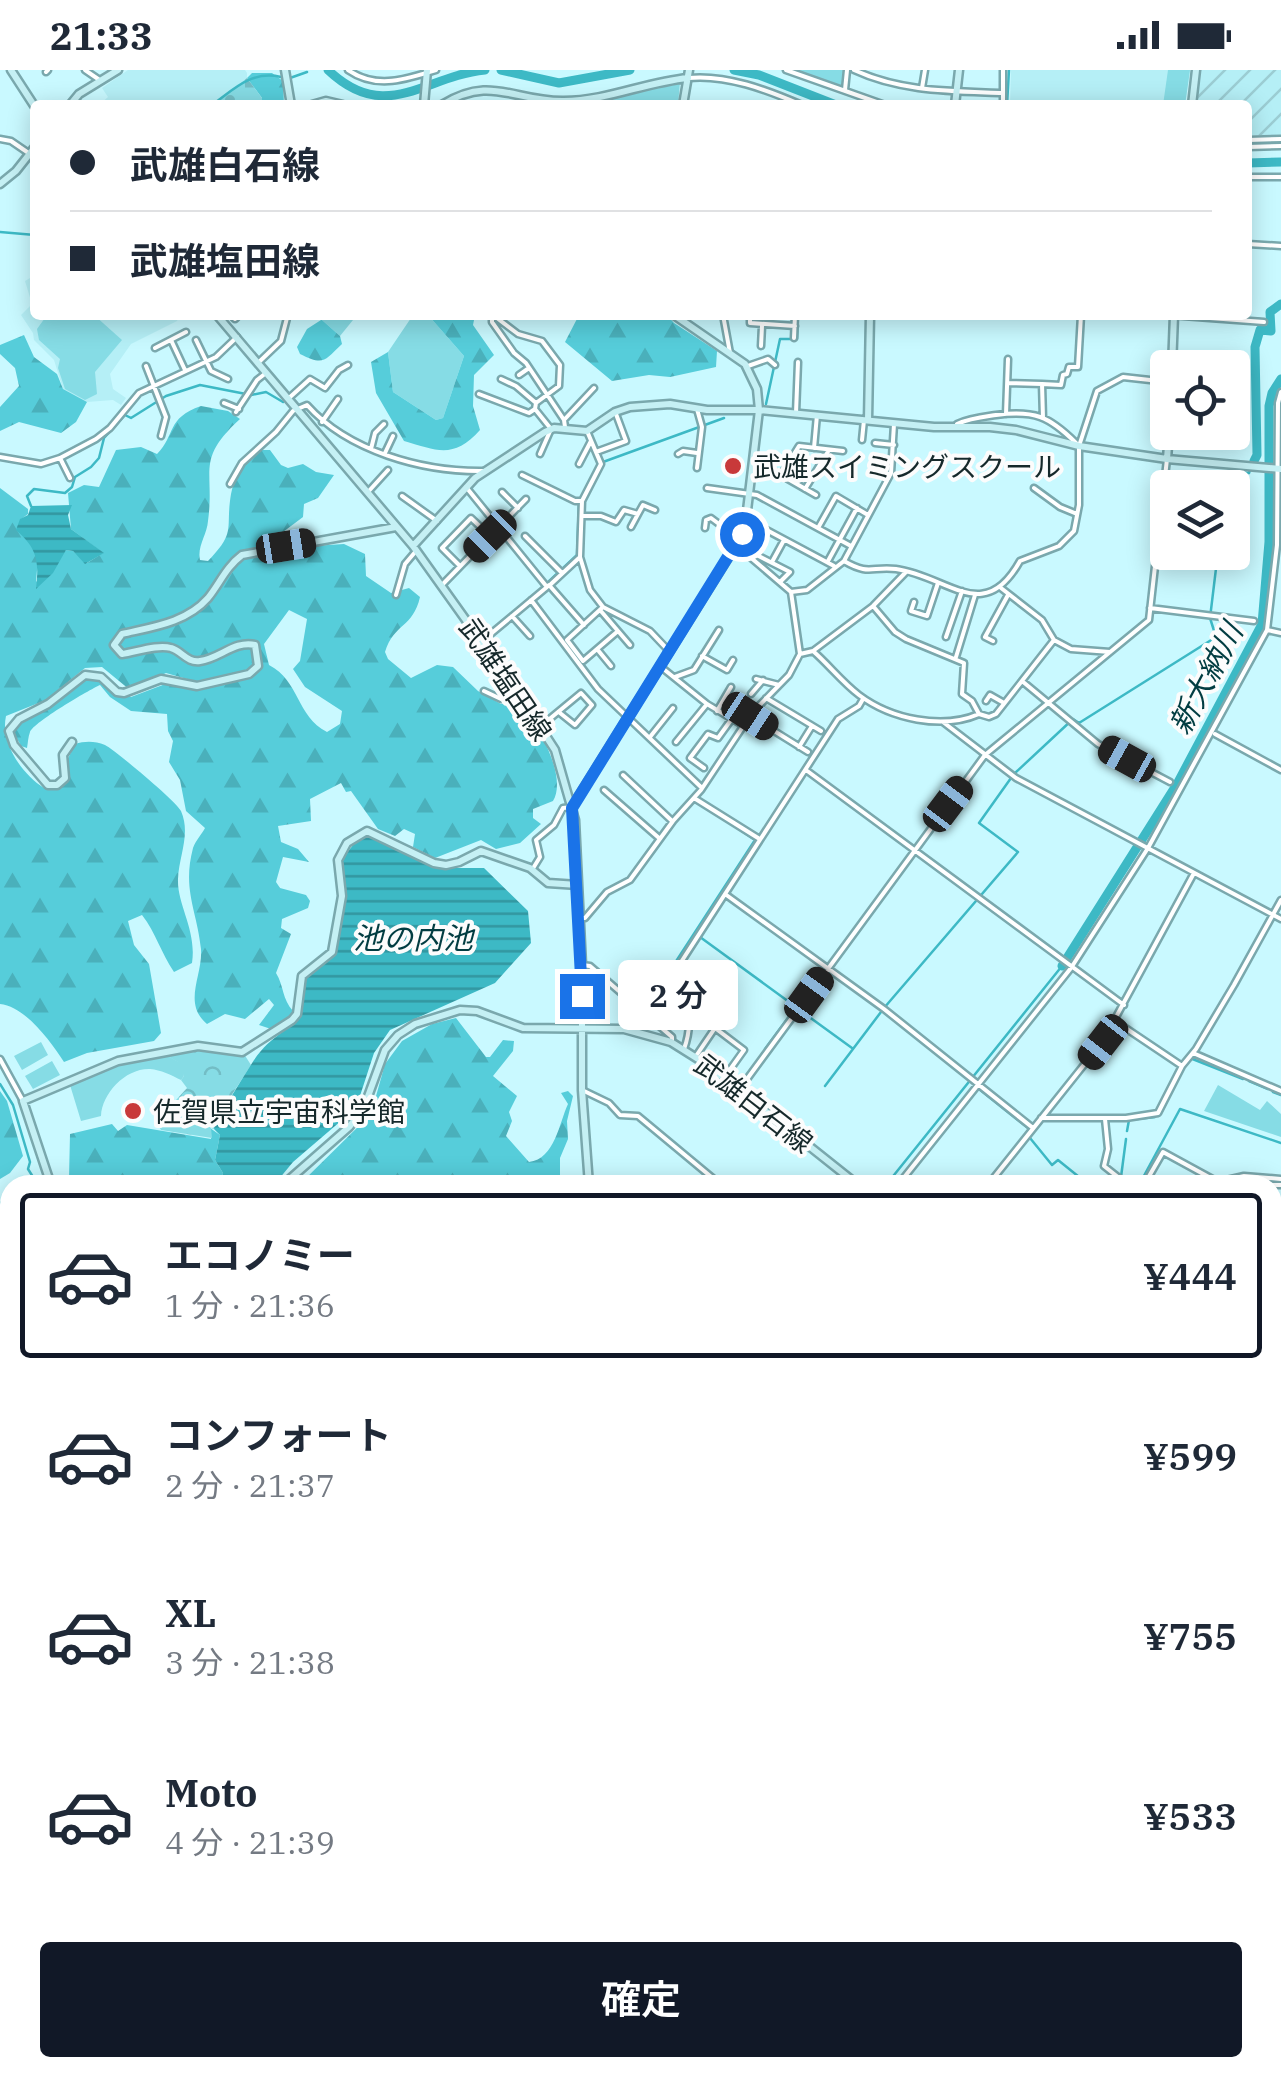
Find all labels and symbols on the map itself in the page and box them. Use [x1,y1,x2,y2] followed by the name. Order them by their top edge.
[753,448,1061,485] place label: 武雄スイミングスクール
[722,455,744,477] marker: 武雄スイミングスクール
[458,504,522,568] car
[720,512,765,557] route start
[254,526,318,566] car
[452,611,560,747] street label: 武雄塩田線
[1160,613,1252,740] water label: 新大納川
[717,687,783,745] car
[1093,731,1161,787] car
[918,771,978,837] car
[353,918,476,957] water label: 池の内池
[617,961,737,1031] callout: 2 分
[779,962,839,1028] car
[560,974,605,1019] route end
[1073,1009,1133,1075] car
[687,1045,821,1161] street label: 武雄白石線
[153,1093,405,1130] place label: 佐賀県立宇宙科学館
[122,1100,144,1122] marker: 佐賀県立宇宙科学館

